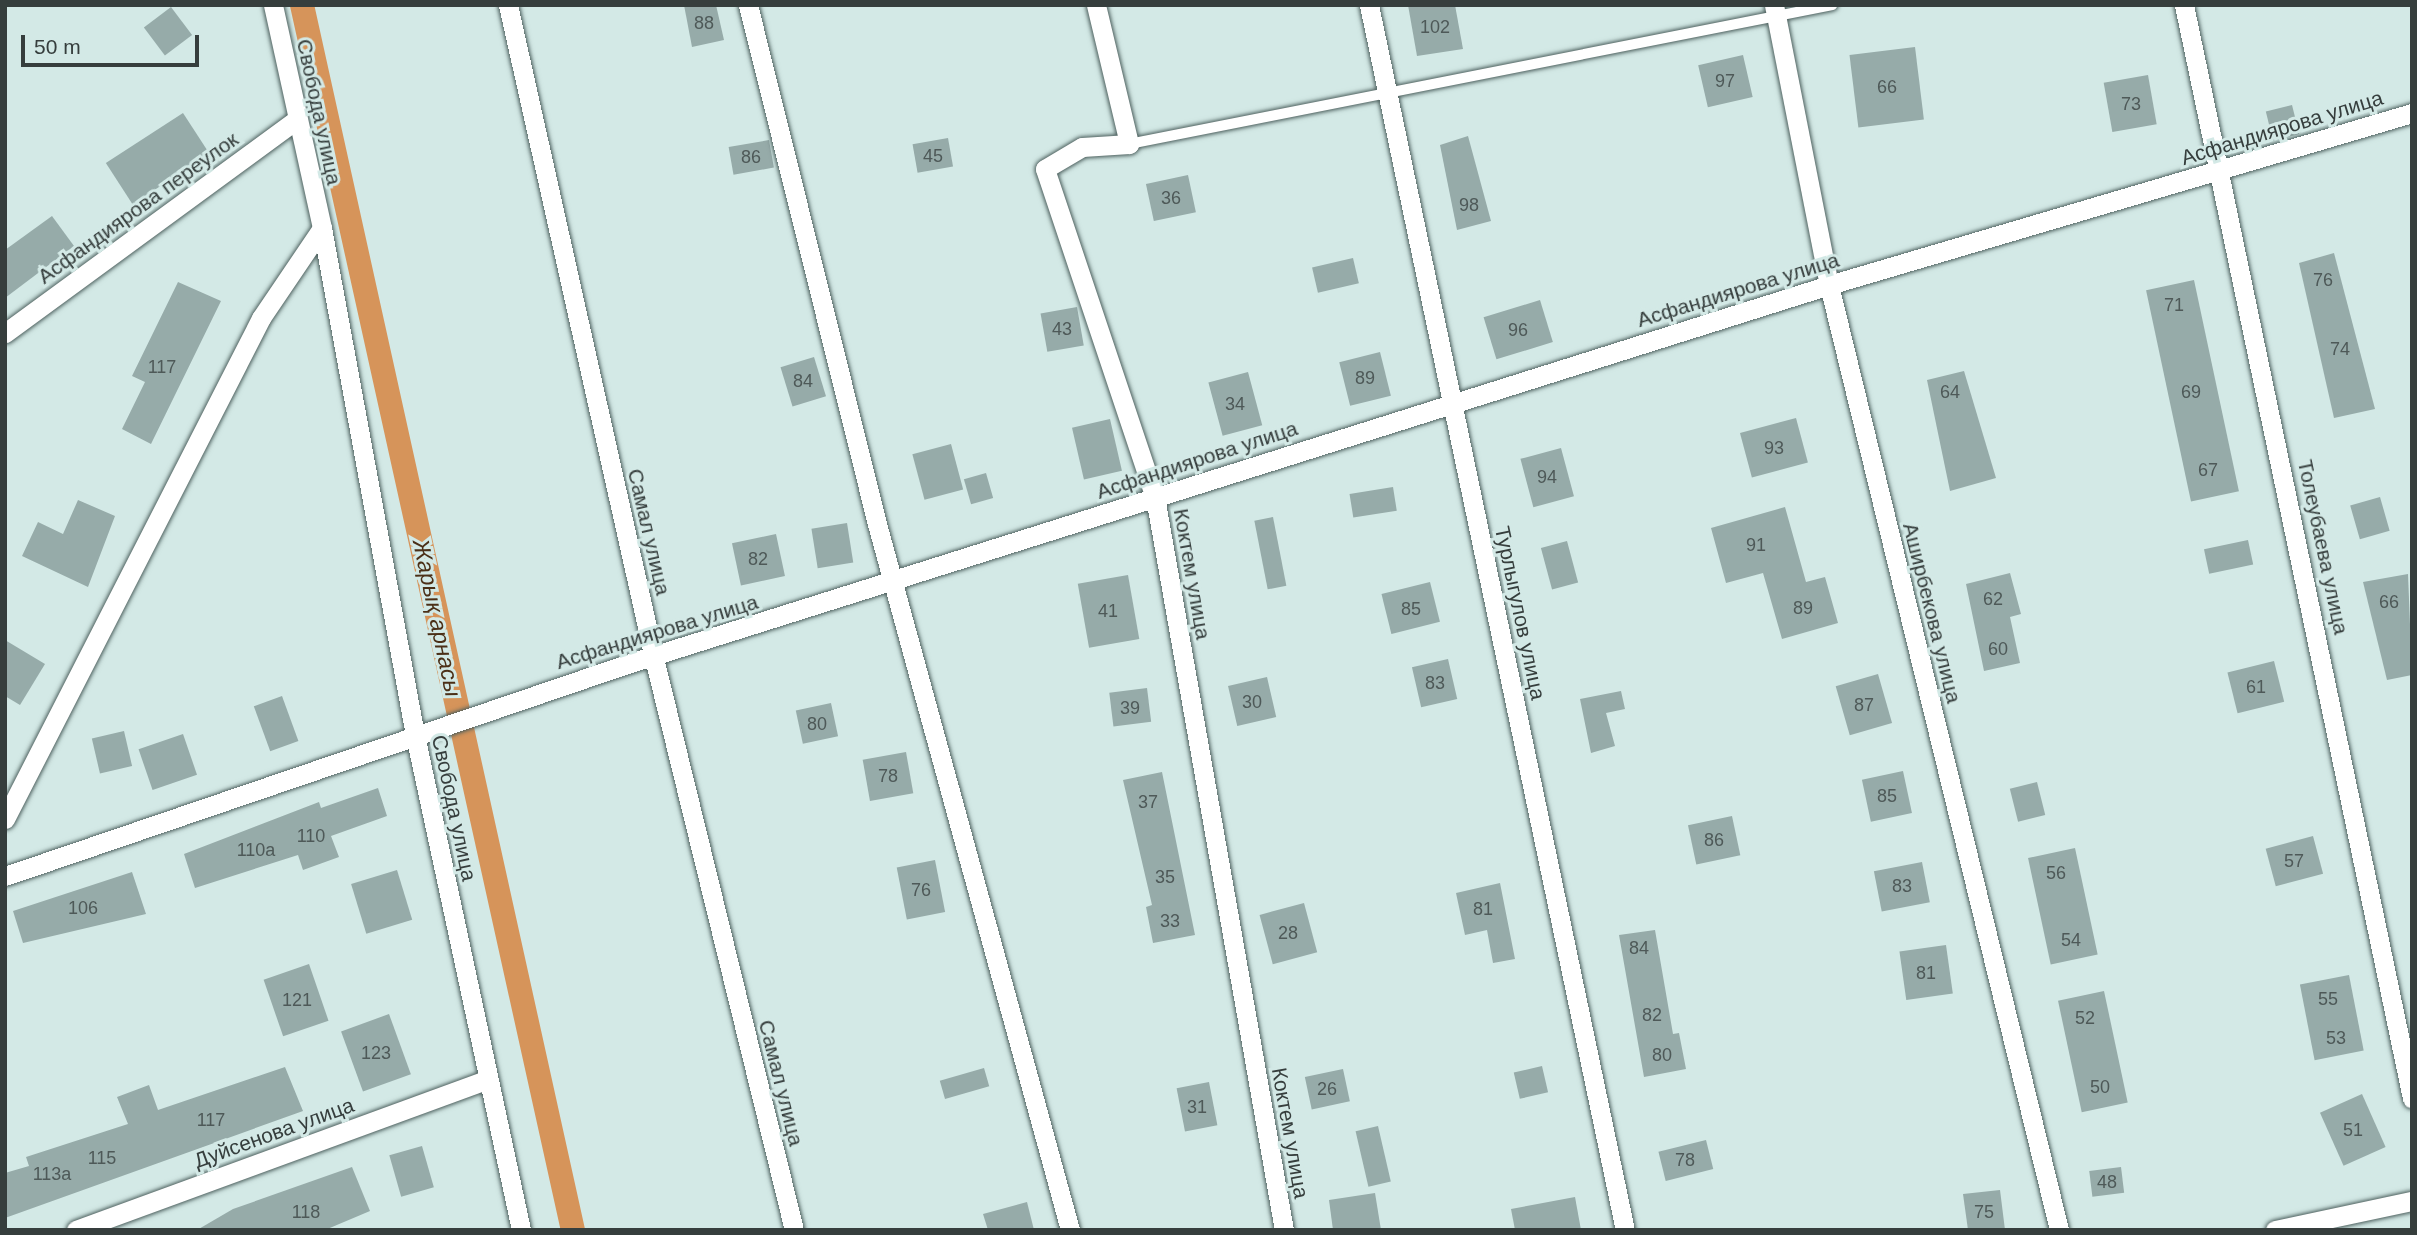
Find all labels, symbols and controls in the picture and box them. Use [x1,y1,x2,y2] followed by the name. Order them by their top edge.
[694,12,714,34] house number: 88
[1420,16,1450,38] house number: 102
[24,21,203,65] scale bar
[34,35,81,58] text: 50 m
[291,37,347,187] street label: Свобода улица
[1715,70,1735,92] house number: 97
[1877,76,1897,98] house number: 66
[2178,85,2386,171] street label: Асфандиярова улица
[2121,93,2141,115] house number: 73
[33,127,243,289] street label: Асфандиярова переулок
[923,145,943,167] house number: 45
[741,146,761,168] house number: 86
[1161,187,1181,209] house number: 36
[1459,194,1479,216] house number: 98
[1634,247,1842,333] street label: Асфандиярова улица
[2313,269,2333,291] house number: 76
[2164,294,2184,316] house number: 71
[1052,318,1072,340] house number: 43
[1508,319,1528,341] house number: 96
[2330,338,2350,360] house number: 74
[148,356,176,378] house number: 117
[1355,367,1375,389] house number: 89
[793,370,813,392] house number: 84
[1940,381,1960,403] house number: 64
[2181,381,2201,403] house number: 69
[1225,393,1245,415] house number: 34
[1093,416,1301,504] street label: Асфандиярова улица
[1764,437,1784,459] house number: 93
[2292,457,2354,637] street label: Толеубаева улица
[2198,459,2218,481] house number: 67
[622,466,676,598] street label: Самал улица
[1537,466,1557,488] house number: 94
[1168,507,1216,641] street label: Коктем улица
[1897,520,1967,706] street label: Аширбекова улица
[1489,524,1551,702] street label: Турлыгулов улица
[1746,534,1766,556] house number: 91
[407,537,467,699] water label: Жарық арнасы
[748,548,768,570] house number: 82
[1983,588,2003,610] house number: 62
[553,589,761,675] street label: Асфандиярова улица
[2379,591,2399,613] house number: 66
[1793,597,1813,619] house number: 89
[1401,598,1421,620] house number: 85
[1098,600,1118,622] house number: 41
[1988,638,2008,660] house number: 60
[1425,672,1445,694] house number: 83
[2246,676,2266,698] house number: 61
[1242,691,1262,713] house number: 30
[1854,694,1874,716] house number: 87
[1120,697,1140,719] house number: 39
[807,713,827,735] house number: 80
[426,733,482,883] street label: Свобода улица
[878,765,898,787] house number: 78
[1877,785,1897,807] house number: 85
[1138,791,1158,813] house number: 37
[297,825,325,847] house number: 110
[1704,829,1724,851] house number: 86
[237,839,275,861] house number: 110а
[2284,850,2304,872] house number: 57
[2046,862,2066,884] house number: 56
[1155,866,1175,888] house number: 35
[1892,875,1912,897] house number: 83
[911,879,931,901] house number: 76
[68,897,98,919] house number: 106
[1473,898,1493,920] house number: 81
[1160,910,1180,932] house number: 33
[1278,922,1298,944] house number: 28
[2061,929,2081,951] house number: 54
[1629,937,1649,959] house number: 84
[1916,962,1936,984] house number: 81
[2318,988,2338,1010] house number: 55
[282,989,312,1011] house number: 121
[1642,1004,1662,1026] house number: 82
[2075,1007,2095,1029] house number: 52
[753,1017,809,1149] street label: Самал улица
[2326,1027,2346,1049] house number: 53
[361,1042,391,1064] house number: 123
[1652,1044,1672,1066] house number: 80
[1266,1066,1314,1200] street label: Коктем улица
[2090,1076,2110,1098] house number: 50
[1317,1078,1337,1100] house number: 26
[191,1092,357,1174] street label: Дуйсенова улица
[1187,1096,1207,1118] house number: 31
[197,1109,225,1131] house number: 117
[2343,1119,2363,1141] house number: 51
[88,1147,116,1169] house number: 115
[1675,1149,1695,1171] house number: 78
[33,1163,71,1185] house number: 113а
[2097,1171,2117,1193] house number: 48
[292,1201,320,1223] house number: 118
[1974,1201,1994,1223] house number: 75

